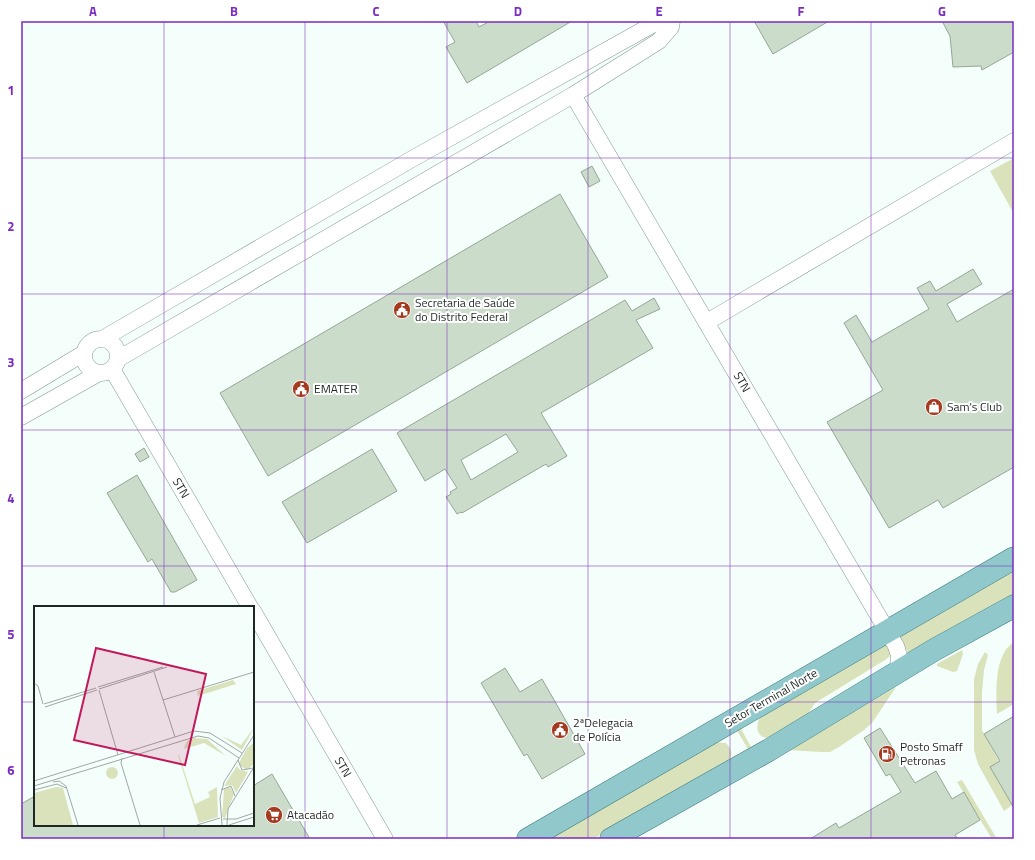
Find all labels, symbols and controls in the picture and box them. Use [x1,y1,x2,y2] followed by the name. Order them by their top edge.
[89,1,97,21] text: A
[230,1,238,21] text: B
[372,1,380,21] text: C
[514,1,522,21] text: D
[655,1,663,21] text: E
[798,1,805,21] text: F
[938,1,946,21] text: G
[7,80,15,100] text: 1
[7,216,15,236] text: 2
[415,293,515,326] place label: Secretaria de Saúde do Distrito Federal
[392,300,412,320] public building icon: Secretaria de Saúde do Distrito Federal
[7,352,15,372] text: 3
[729,368,756,396] street label: STN
[291,379,311,399] public building icon: EMATER
[314,379,358,398] place label: EMATER
[924,397,944,417] shop icon: Sam's Club
[947,397,1002,416] place label: Sam's Club
[168,474,195,502] street label: STN
[7,488,15,508] text: 4
[34,606,254,826] inset map
[7,624,15,644] text: 5
[721,663,821,732] street label: Setor Terminal Norte
[573,713,633,746] place label: 2ªDelegacia de Polícia
[550,720,570,740] public building icon: 2ªDelegacia de Polícia
[900,737,963,770] place label: Posto Smaff Petronas
[877,744,897,764] fuel station icon: Posto Smaff Petronas
[330,753,357,781] street label: STN
[7,760,15,780] text: 6
[264,805,284,825] supermarket icon: Atacadão
[287,805,334,824] place label: Atacadão

